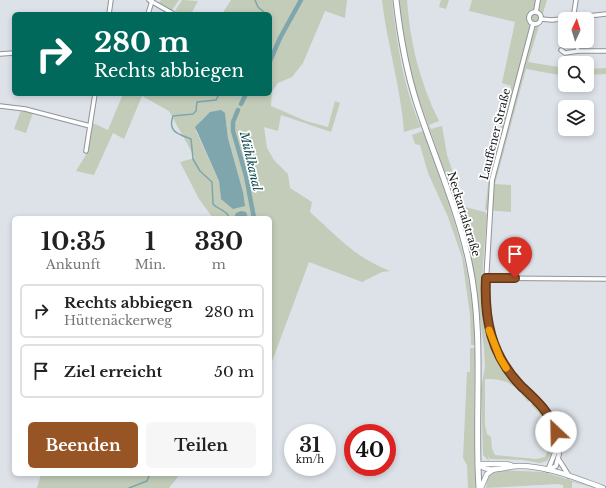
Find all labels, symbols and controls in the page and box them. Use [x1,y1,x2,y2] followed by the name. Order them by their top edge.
[558,12,594,48] north arrow
[558,12,594,136] map controls
[94,25,190,60] text: 280 m
[28,28,80,80] icon: right
[558,56,594,92] button: search
[94,60,244,82] text: Rechts abbiegen
[477,87,513,181] street label: Lauffener Straße
[558,100,594,136] button: layers
[237,129,265,192] water label: Mühlkanal
[444,170,484,258] street label: Neckartalstraße
[41,227,106,256] text: 10:35
[145,227,155,256] text: 1
[194,227,243,256] text: 330
[498,237,532,278] pin
[504,243,526,265] icon: arrive
[46,256,101,273] text: Ankunft
[135,256,166,273] text: Min.
[212,256,226,273] text: m
[64,293,193,312] text: Rechts abbiegen
[30,300,52,322] icon: right
[205,302,254,321] text: 280 m
[64,312,172,329] text: Hüttenäckerweg
[30,360,52,382] icon: arrive
[64,362,162,381] text: Ziel erreicht
[214,362,254,381] text: 50 m
[535,411,577,453] position arrow
[28,422,138,468] button: Beenden
[146,422,256,468] button: Teilen
[344,424,396,476] speed limit sign: 40
[299,433,321,457] text: 31
[296,453,324,466] text: km/h

